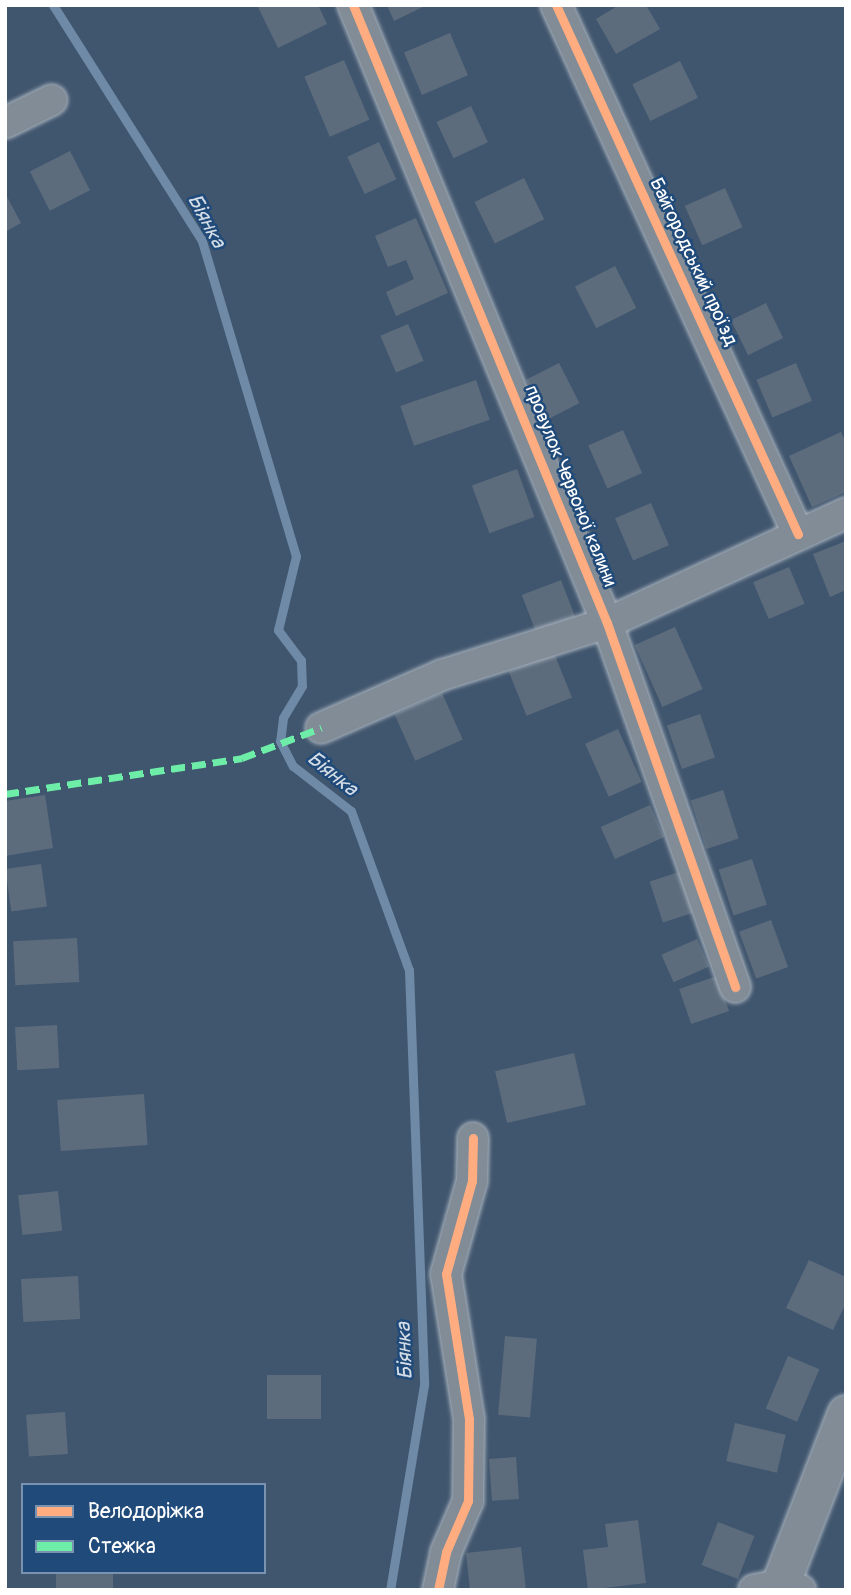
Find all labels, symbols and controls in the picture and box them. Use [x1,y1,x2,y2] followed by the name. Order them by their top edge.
[644,175,742,349] street label: Байгородський проїзд
[181,190,231,252] water label: Біянка
[519,382,621,590] street label: провулок Червоної калини
[302,746,362,802] water label: Біянка
[391,1322,419,1380] water label: Біянка
[21,1483,266,1574] legend
[88,1498,204,1525] text: Велодоріжка
[88,1533,156,1560] text: Стежка

